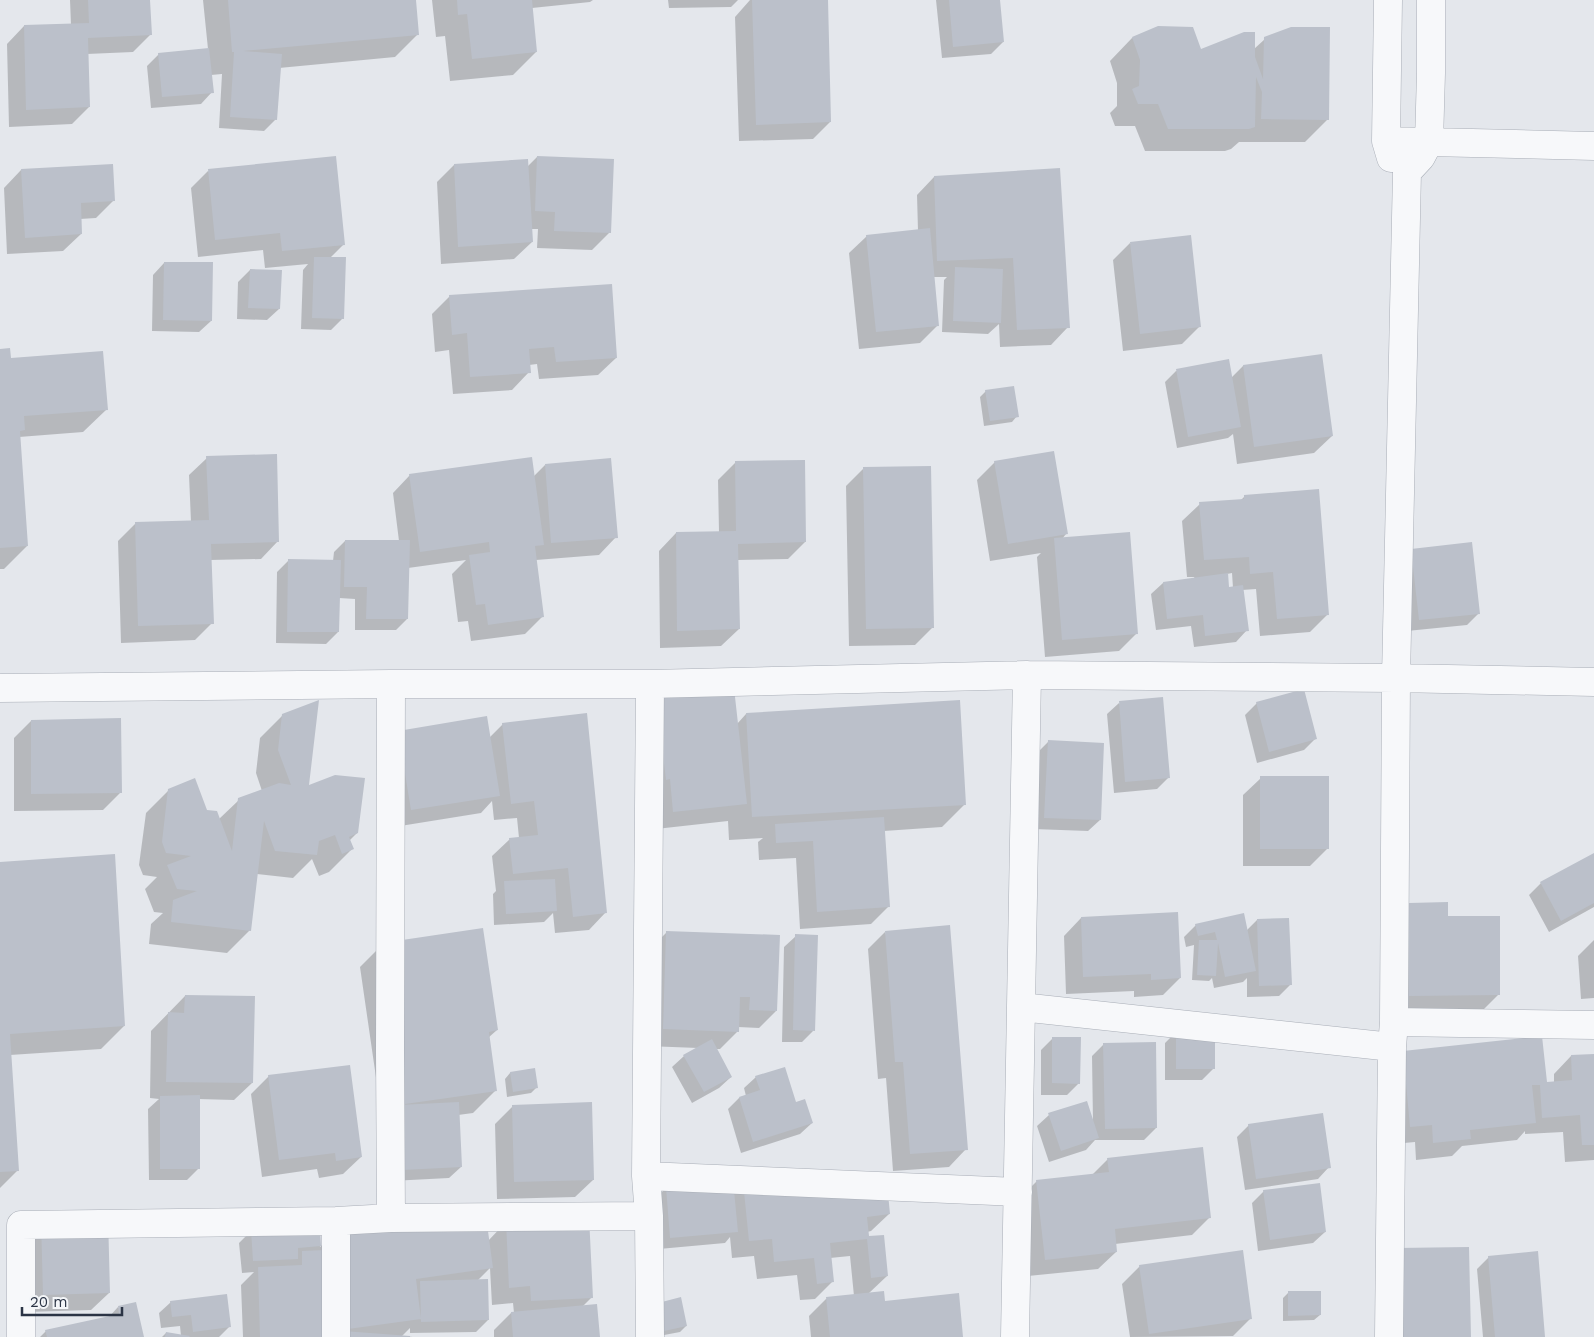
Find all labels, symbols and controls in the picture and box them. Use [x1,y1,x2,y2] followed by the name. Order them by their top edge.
[22,1284,122,1316] scale bar
[30,1293,68,1311] text: 20 m

